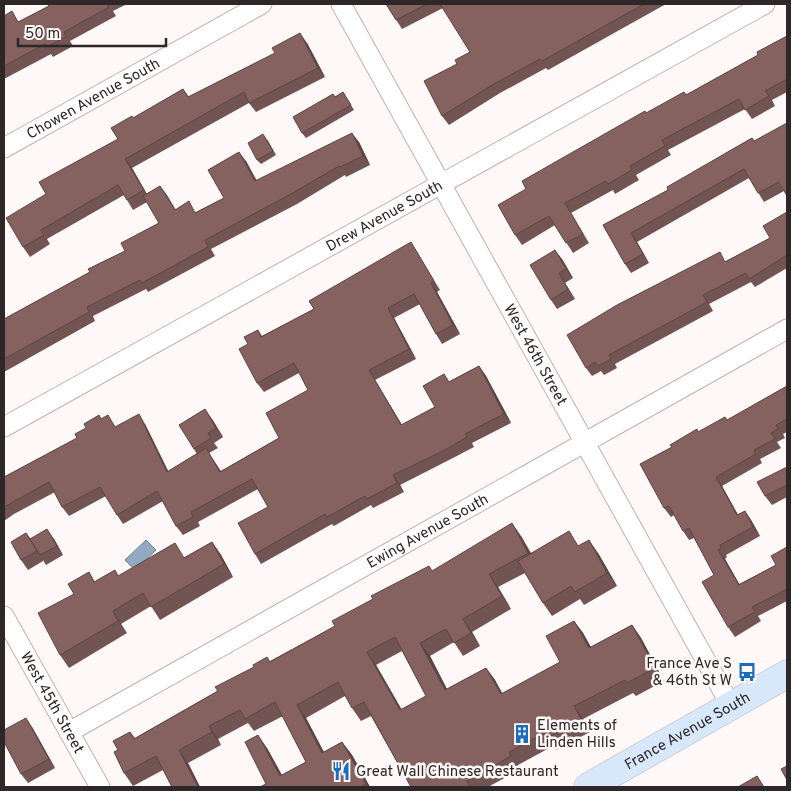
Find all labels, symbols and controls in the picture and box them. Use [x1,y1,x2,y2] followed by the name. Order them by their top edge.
[18,15,165,47] scale bar
[25,25,60,44] text: 50 m
[24,55,164,144] street label: Chowen Avenue South
[323,177,447,257] street label: Drew Avenue South
[499,301,570,409] street label: West 46th Street
[364,490,492,574] street label: Ewing Avenue South
[15,649,87,757] street label: West 45th Street
[646,655,732,691] place label: France Ave S & 46th St W
[736,661,758,683] bus stop icon: France Ave S & 46th St W
[622,689,754,775] street label: France Avenue South
[537,717,617,753] place label: Elements of Linden Hills
[511,723,533,745] building icon: Elements of Linden Hills
[330,760,352,782] restaurant icon: Great Wall Chinese Restaurant
[356,763,559,782] place label: Great Wall Chinese Restaurant

